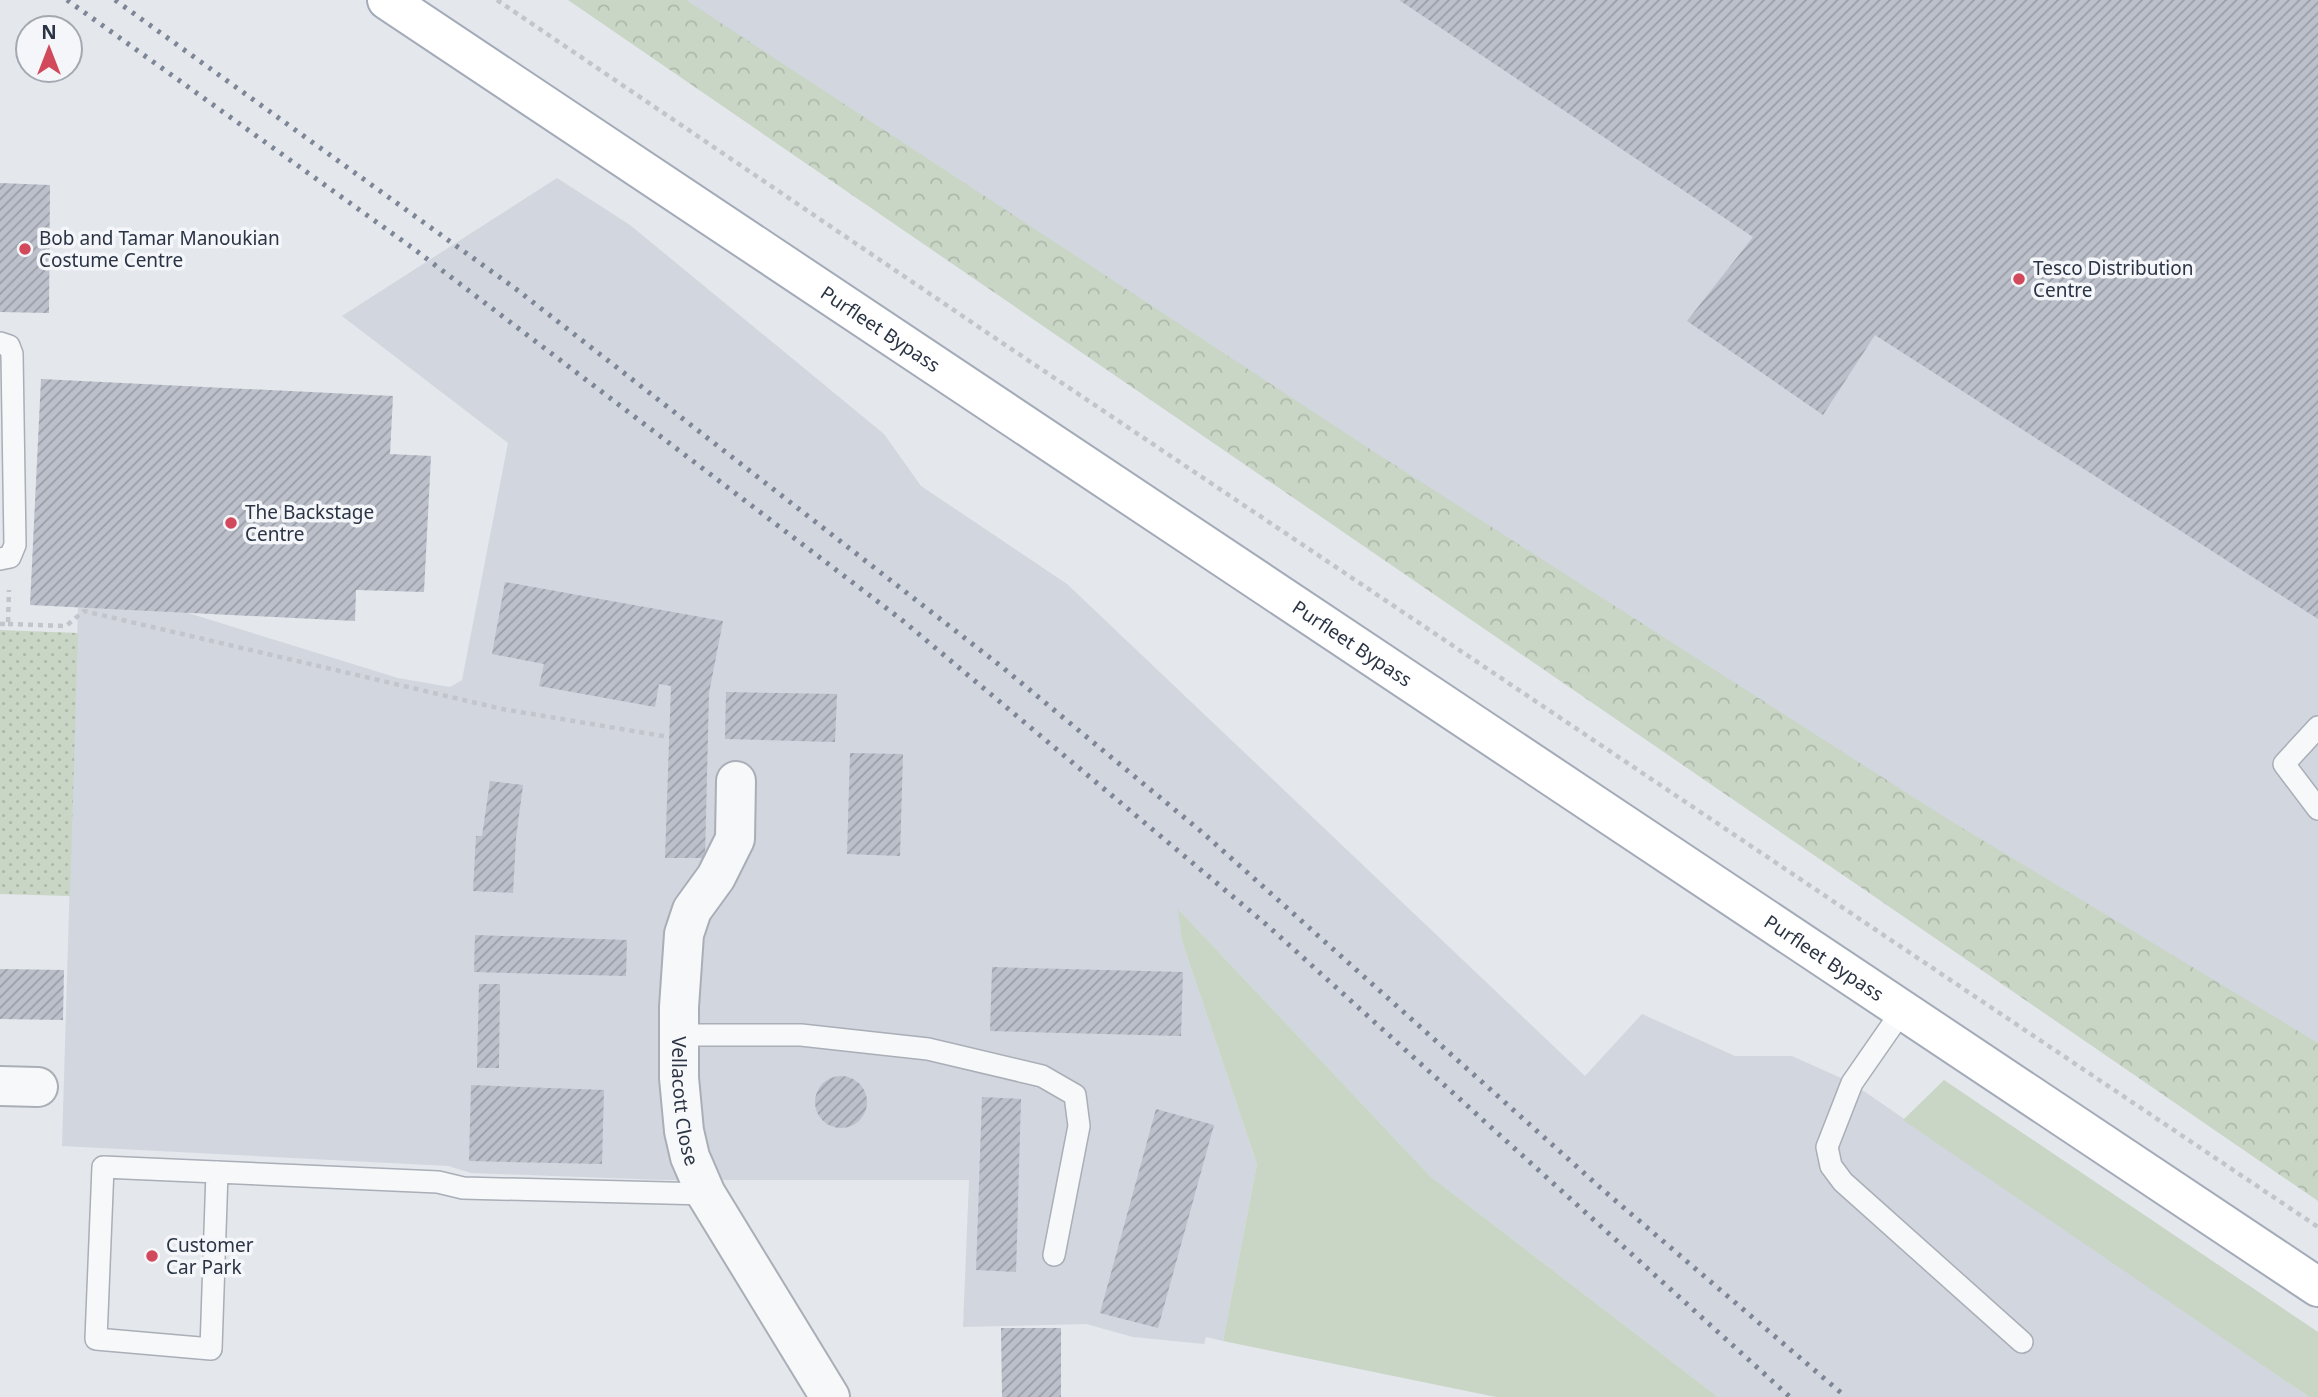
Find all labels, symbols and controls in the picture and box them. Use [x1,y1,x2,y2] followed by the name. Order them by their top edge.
[14,14,84,84] north arrow
[41,19,57,45] text: N
[39,225,280,273] place label: Bob and Tamar Manoukian Costume Centre
[17,241,33,257] marker: Bob and Tamar Manoukian Costume Centre
[2033,255,2194,303] place label: Tesco Distribution Centre
[2011,271,2027,287] marker: Tesco Distribution Centre
[816,280,945,378] street label: Purfleet Bypass
[245,499,374,547] place label: The Backstage Centre
[223,515,239,531] marker: The Backstage Centre
[1287,594,1417,693] street label: Purfleet Bypass
[1759,909,1889,1007] street label: Purfleet Bypass
[666,1036,705,1170] street label: Vellacott Close
[166,1232,254,1280] place label: Customer Car Park
[144,1248,160,1264] marker: Customer Car Park

